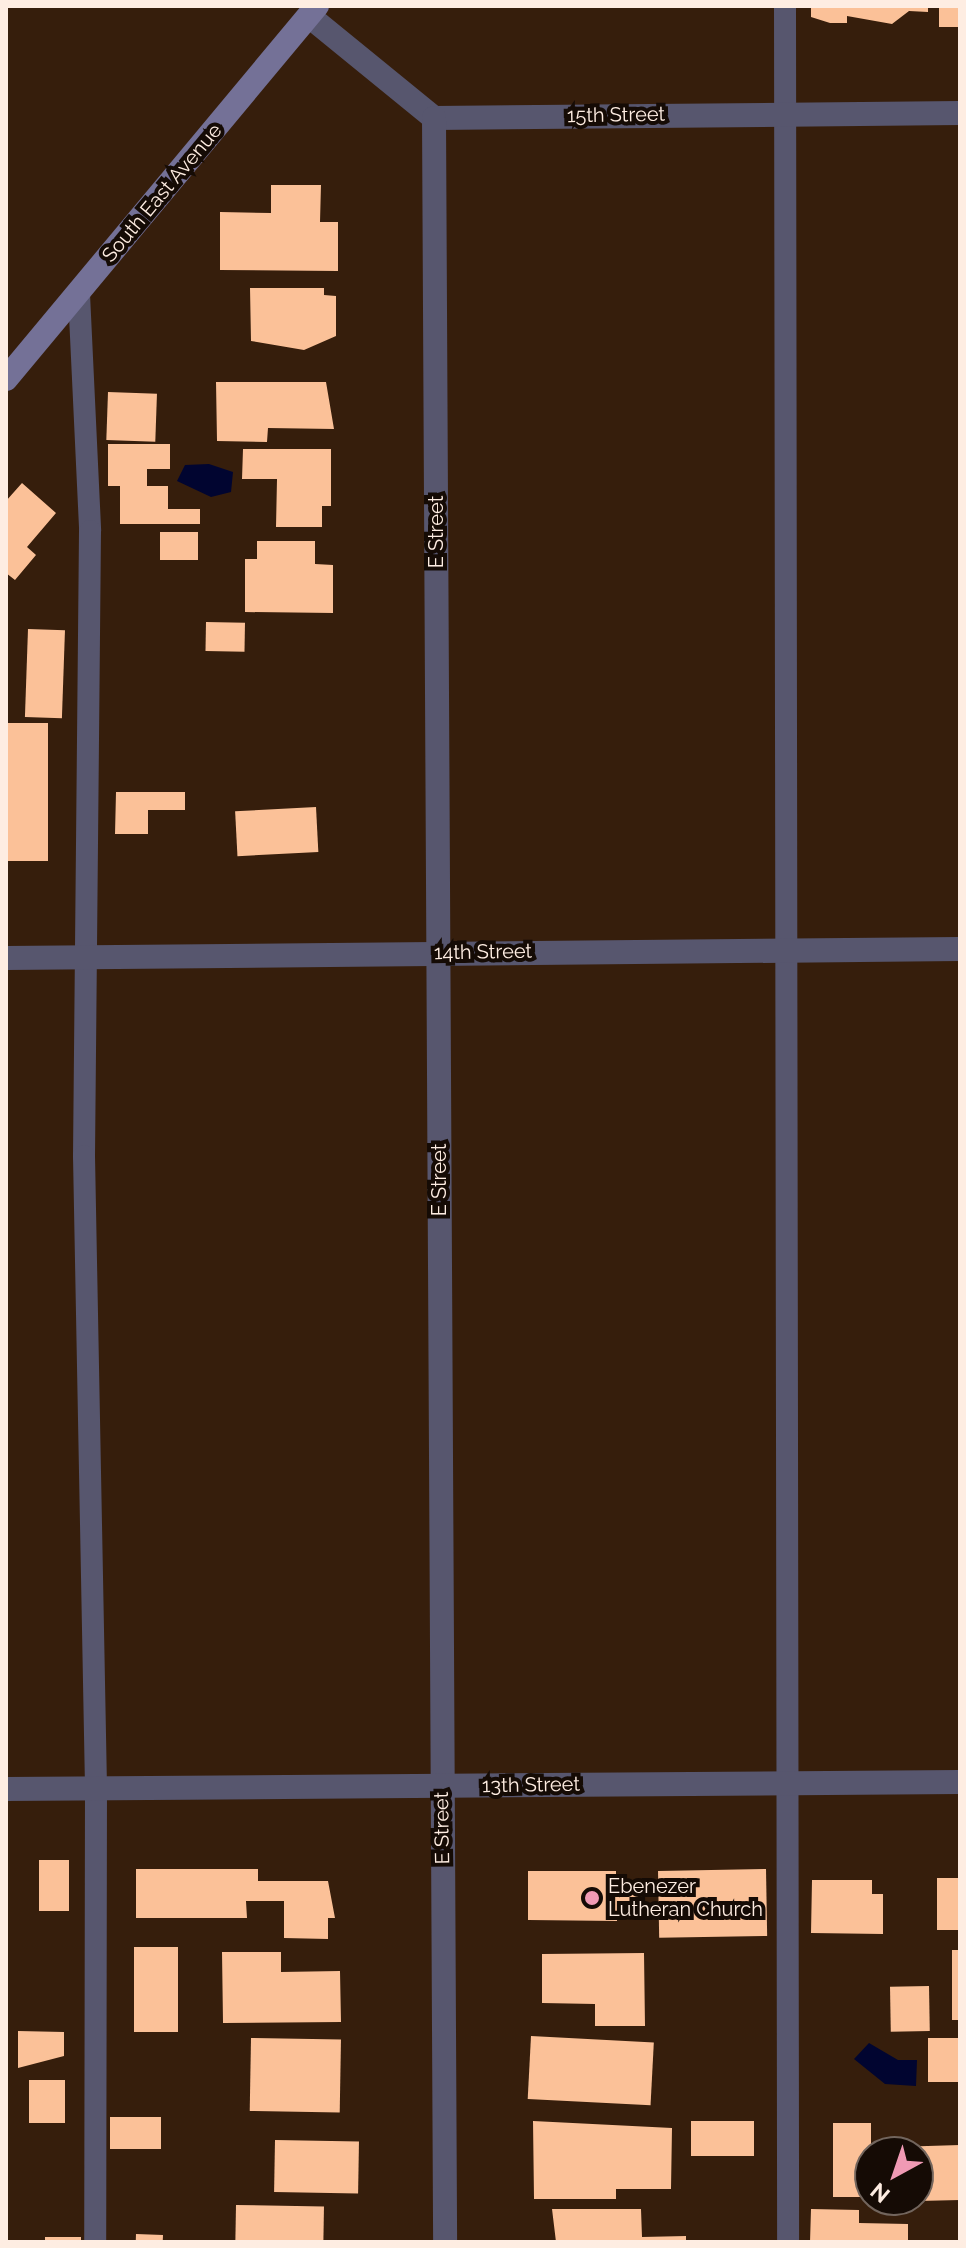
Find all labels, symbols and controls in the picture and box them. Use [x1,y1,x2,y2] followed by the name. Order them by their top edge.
[567,102,665,128] street label: 15th Street
[97,119,227,267] street label: South East Avenue
[424,496,448,568] street label: E Street
[434,939,532,965] street label: 14th Street
[427,1144,451,1216] street label: E Street
[482,1772,580,1798] street label: 13th Street
[429,1791,455,1865] street label: E Street
[608,1874,763,1921] place label: Ebenezer Lutheran Church
[583,1889,601,1907] marker: Ebenezer Lutheran Church
[854,2136,934,2216] north arrow
[865,2178,895,2208] text: N

